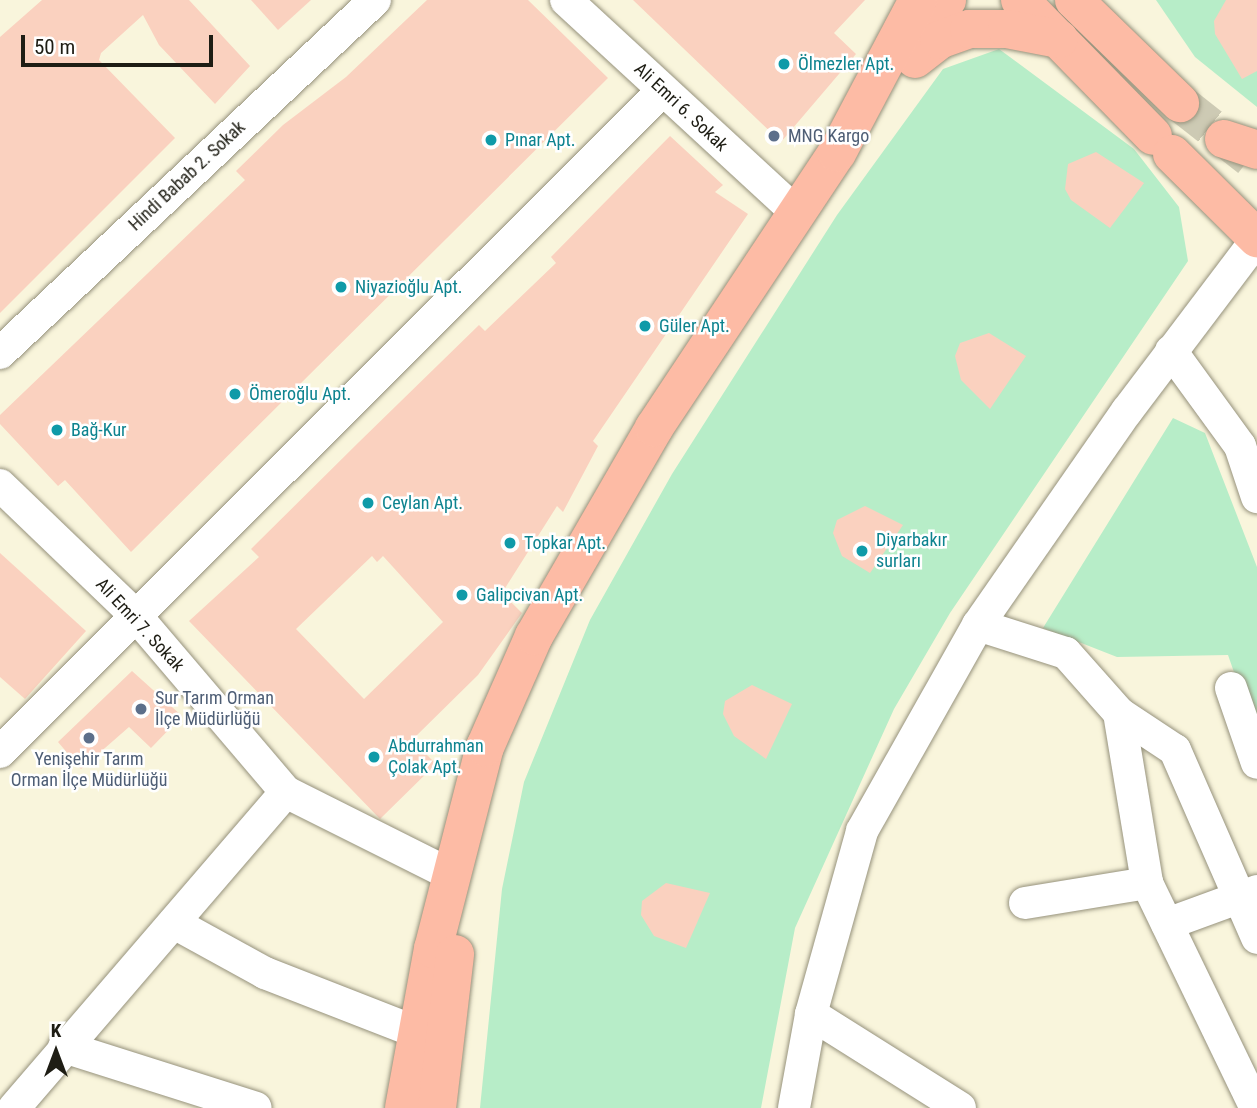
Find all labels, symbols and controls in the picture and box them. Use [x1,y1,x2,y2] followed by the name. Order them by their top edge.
[24,21,217,65] scale bar
[34,35,75,59] text: 50 m
[798,53,894,75] place label: Ölmezler Apt.
[776,56,792,72] marker: Ölmezler Apt.
[630,58,732,156] street label: Ali Emri 6. Sokak
[124,117,250,235] street label: Hindi Babab 2. Sokak
[788,125,869,147] place label: MNG Kargo
[766,128,782,144] marker: MNG Kargo
[505,129,575,151] place label: Pınar Apt.
[483,132,499,148] marker: Pınar Apt.
[355,276,463,298] place label: Niyazioğlu Apt.
[333,279,349,295] marker: Niyazioğlu Apt.
[659,315,730,337] place label: Güler Apt.
[637,318,653,334] marker: Güler Apt.
[249,383,351,405] place label: Ömeroğlu Apt.
[227,386,243,402] marker: Ömeroğlu Apt.
[71,419,127,441] place label: Bağ-Kur
[49,422,65,438] marker: Bağ-Kur
[382,492,463,514] place label: Ceylan Apt.
[360,495,376,511] marker: Ceylan Apt.
[876,530,947,572] place label: Diyarbakır surları
[524,532,606,554] place label: Topkar Apt.
[502,535,518,551] marker: Topkar Apt.
[854,543,870,559] marker: Diyarbakır surları
[91,574,189,676] street label: Ali Emri 7. Sokak
[476,584,583,606] place label: Galipcivan Apt.
[454,587,470,603] marker: Galipcivan Apt.
[155,688,274,730] place label: Sur Tarım Orman İlçe Müdürlüğü
[133,701,149,717] marker: Sur Tarım Orman İlçe Müdürlüğü
[81,730,97,746] marker: Yenişehir Tarım Orman İlçe Müdürlüğü
[388,736,484,778] place label: Abdurrahman Çolak Apt.
[11,749,167,792] place label: Yenişehir Tarım Orman İlçe Müdürlüğü
[366,749,382,765] marker: Abdurrahman Çolak Apt.
[21,1017,91,1087] north arrow
[51,1019,61,1042] text: K

